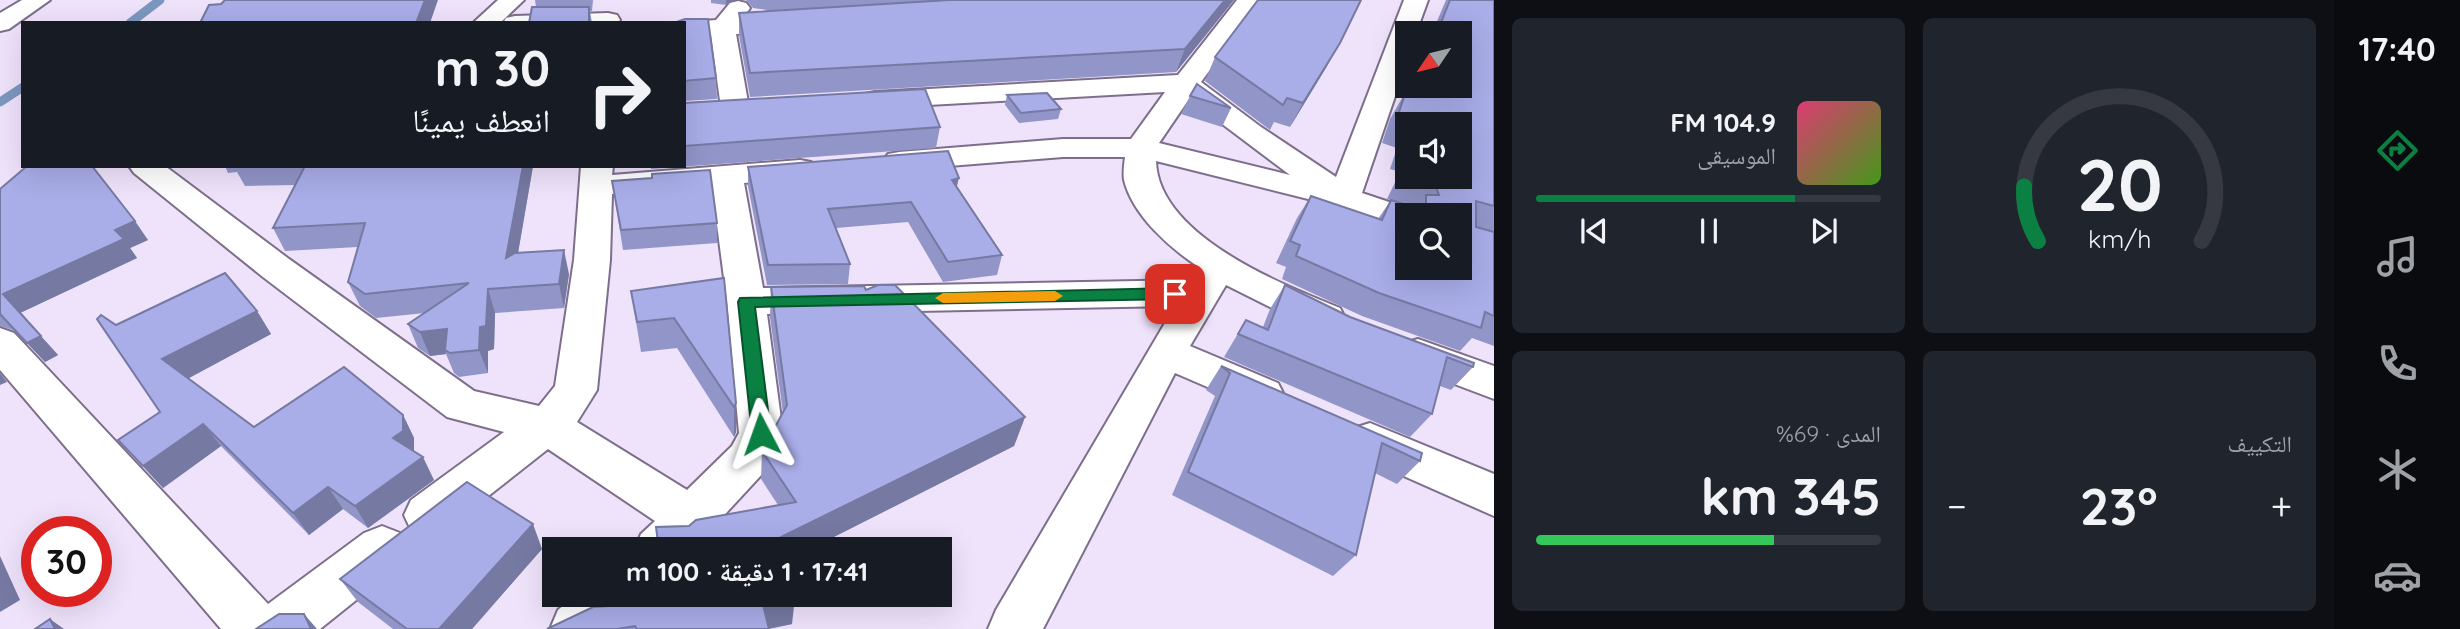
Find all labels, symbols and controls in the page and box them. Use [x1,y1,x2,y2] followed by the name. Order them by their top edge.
[1395,21,1472,98] north arrow
[1395,21,1472,280] map controls
[2358,29,2436,69] text: 17:40
[435,37,550,98] text: 30 m
[574,49,665,140] icon: right
[412,100,550,140] text: انعطف يمينًا
[1670,106,1776,139] text: 104.9 FM
[1395,112,1472,189] button: sound
[2373,126,2422,175] icon: directions
[2076,139,2163,230] text: 20
[1697,141,1776,170] text: الموسيقى
[1395,203,1472,280] button: search
[1575,212,1613,250] icon: previous
[1690,212,1728,250] icon: pause
[1805,212,1843,250] icon: next
[2088,223,2151,254] text: km/h
[2373,232,2422,281] icon: music
[1145,264,1205,324] pin
[1156,275,1194,313] icon: arrive
[2373,339,2422,388] icon: phone
[724,397,798,471] position arrow
[1776,419,1881,448] text: المدى · 69%
[2227,429,2292,458] text: التكييف
[2373,445,2422,494] icon: climate
[1700,463,1881,528] text: 345 km
[2080,473,2158,538] text: 23°
[1947,482,1967,530] text: −
[2271,482,2292,530] text: +
[21,516,112,607] speed limit sign: 30
[2373,551,2422,600] icon: car
[626,555,868,588] text: 17:41 · 1 دقيقة · 100 m

